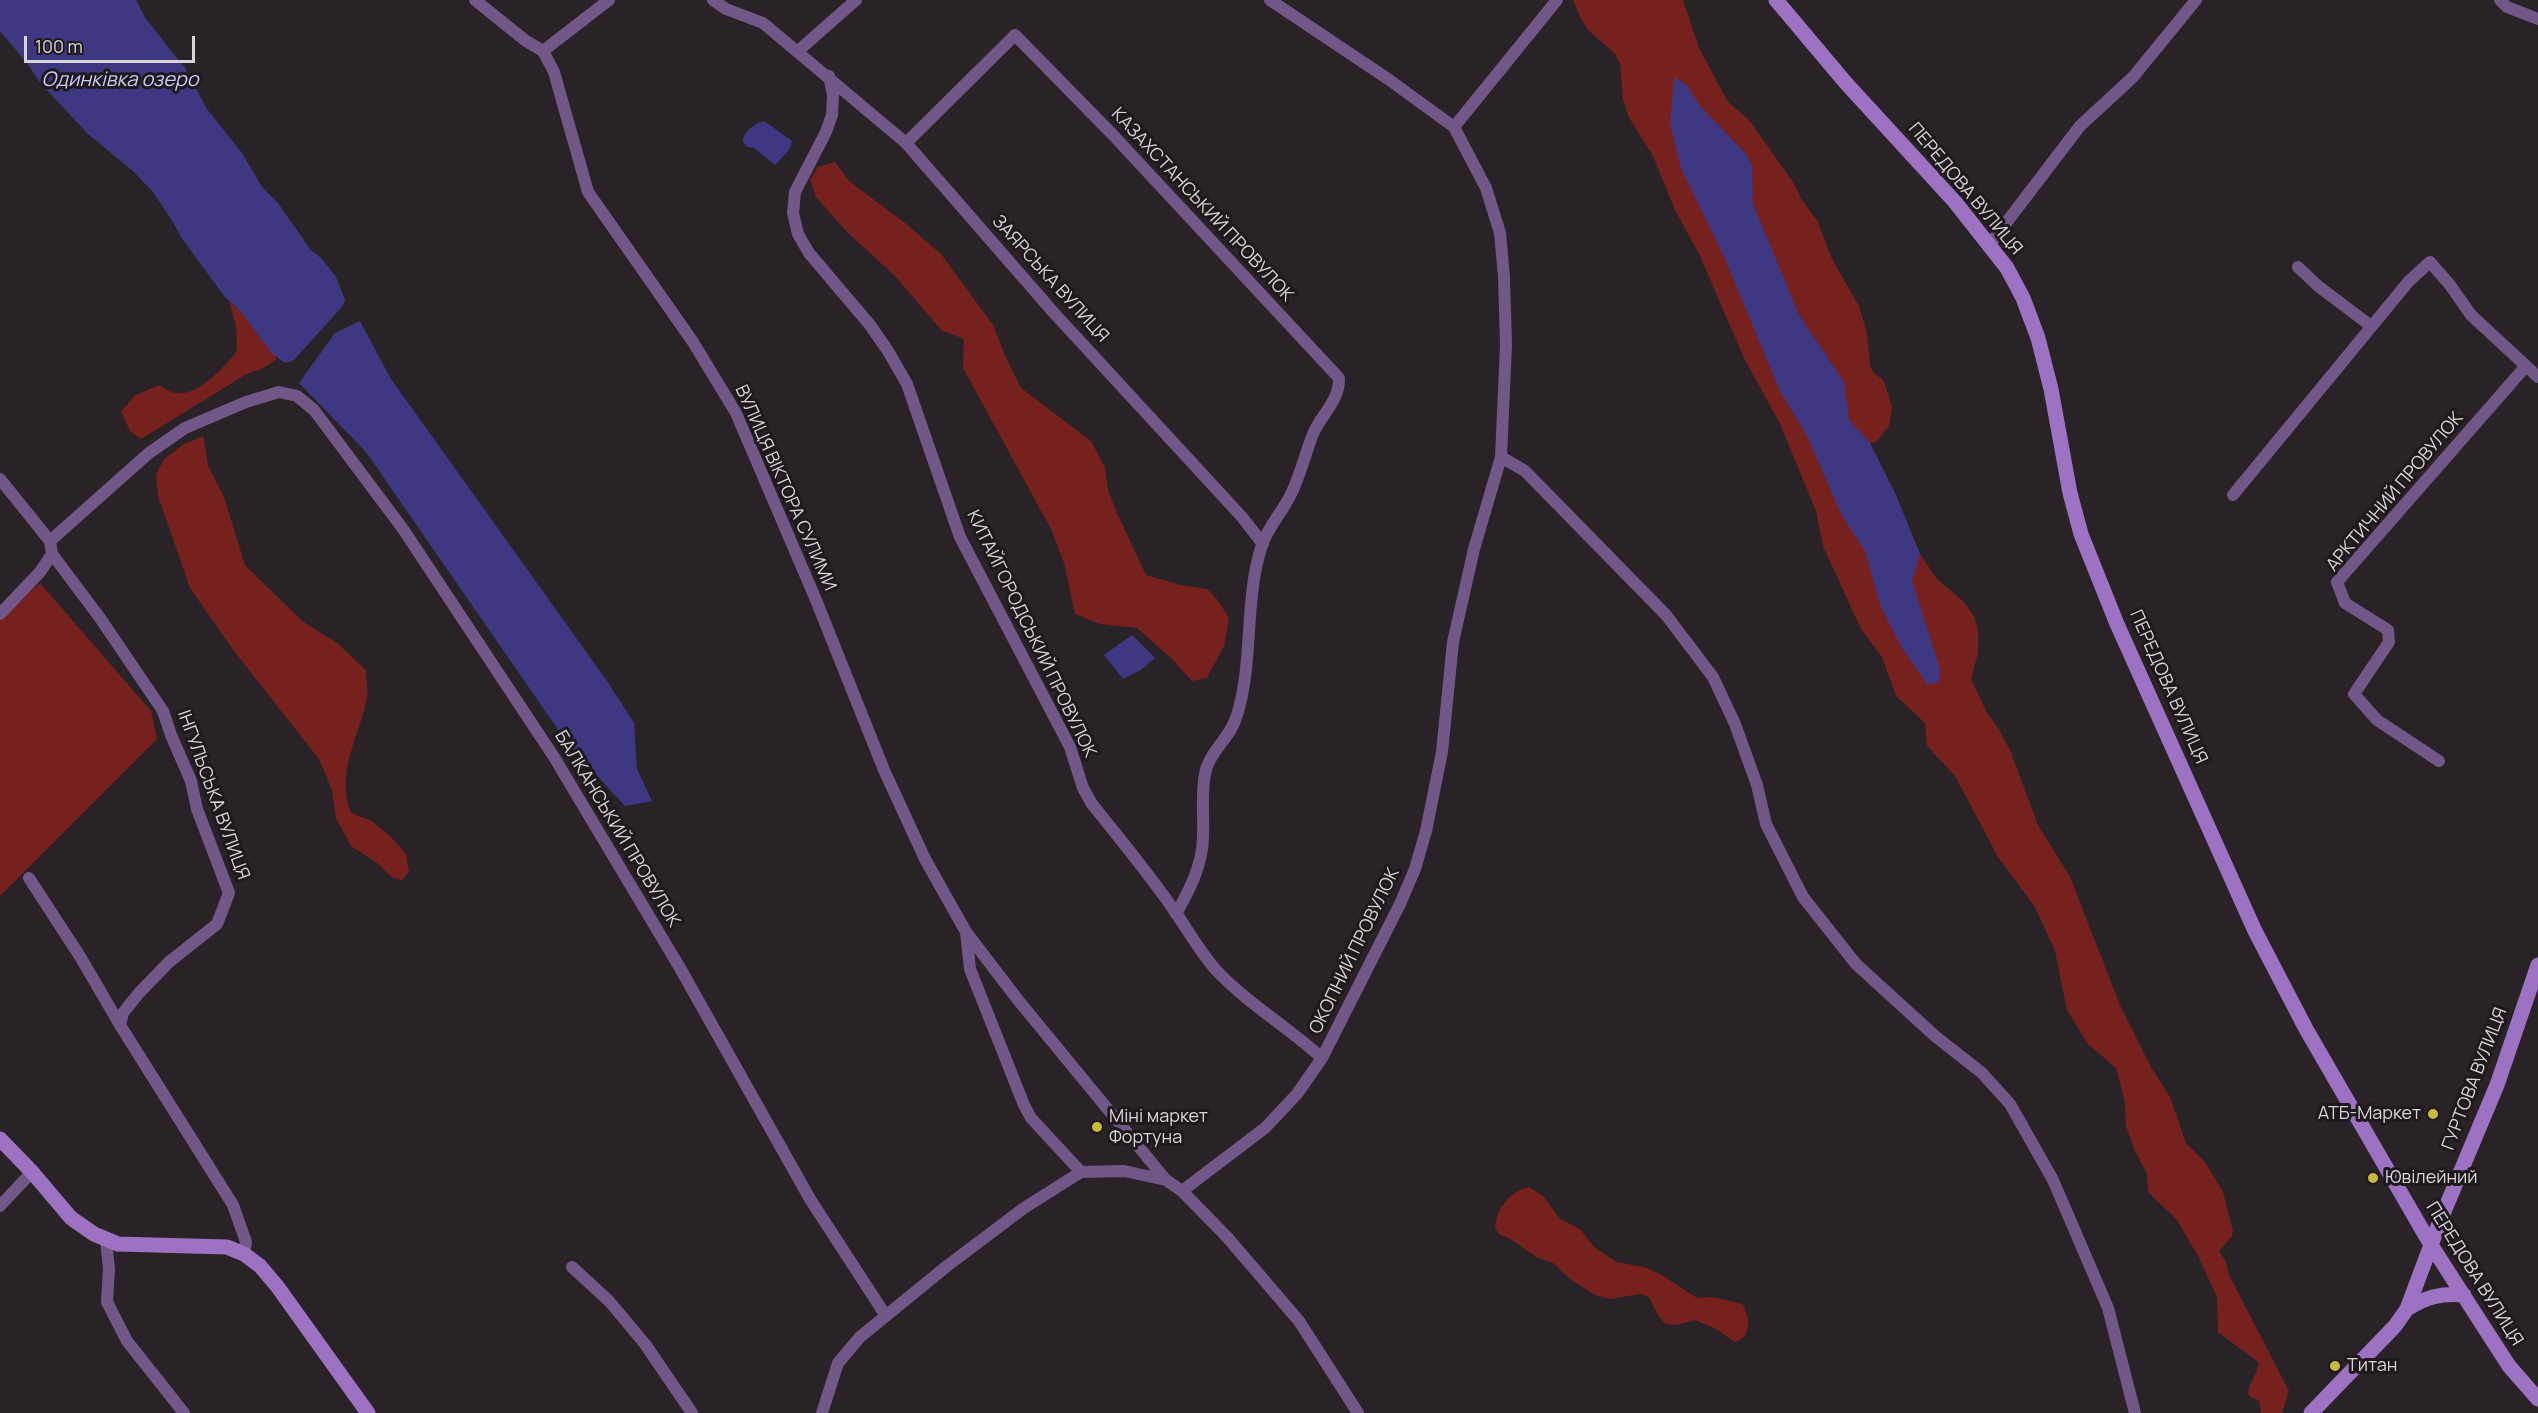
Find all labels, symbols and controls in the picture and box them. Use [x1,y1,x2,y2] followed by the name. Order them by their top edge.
[27,24,198,62] scale bar
[35,34,83,58] text: 100 m
[41,68,199,92] water label: Одинківка озеро
[1106,104,1298,306] street label: КАЗАХСТАНСЬКИЙ ПРОВУЛОК
[1903,119,2027,259] street label: ПЕРЕДОВА ВУЛИЦЯ
[987,211,1113,347] street label: ЗАЯРСЬКА ВУЛИЦЯ
[730,382,840,594] street label: ВУЛИЦЯ ВІКТОРА СУЛИМИ
[2322,408,2468,576] street label: АРКТИЧНИЙ ПРОВУЛОК
[962,507,1100,761] street label: КИТАЙГОРОДСЬКИЙ ПРОВУЛОК
[2124,607,2212,767] street label: ПЕРЕДОВА ВУЛИЦЯ
[172,707,254,883] street label: ІНГУЛЬСЬКА ВУЛИЦЯ
[550,727,684,931] street label: БАЛКАНСЬКИЙ ПРОВУЛОК
[1305,864,1405,1038] street label: ОКОПНИЙ ПРОВУЛОК
[2438,1005,2512,1153] street label: ГУРТОВА ВУЛИЦЯ
[2318,1103,2421,1125] place label: АТБ-Маркет
[1109,1106,1208,1148] place label: Міні маркет Фортуна
[2426,1107,2440,1121] marker: АТБ-Маркет
[1090,1120,1104,1134] marker: Міні маркет Фортуна
[2385,1167,2478,1189] place label: Ювілейний
[2366,1171,2380,1185] marker: Ювілейний
[2421,1198,2527,1350] street label: ПЕРЕДОВА ВУЛИЦЯ
[2347,1355,2397,1377] place label: Титан
[2328,1359,2342,1373] marker: Титан

